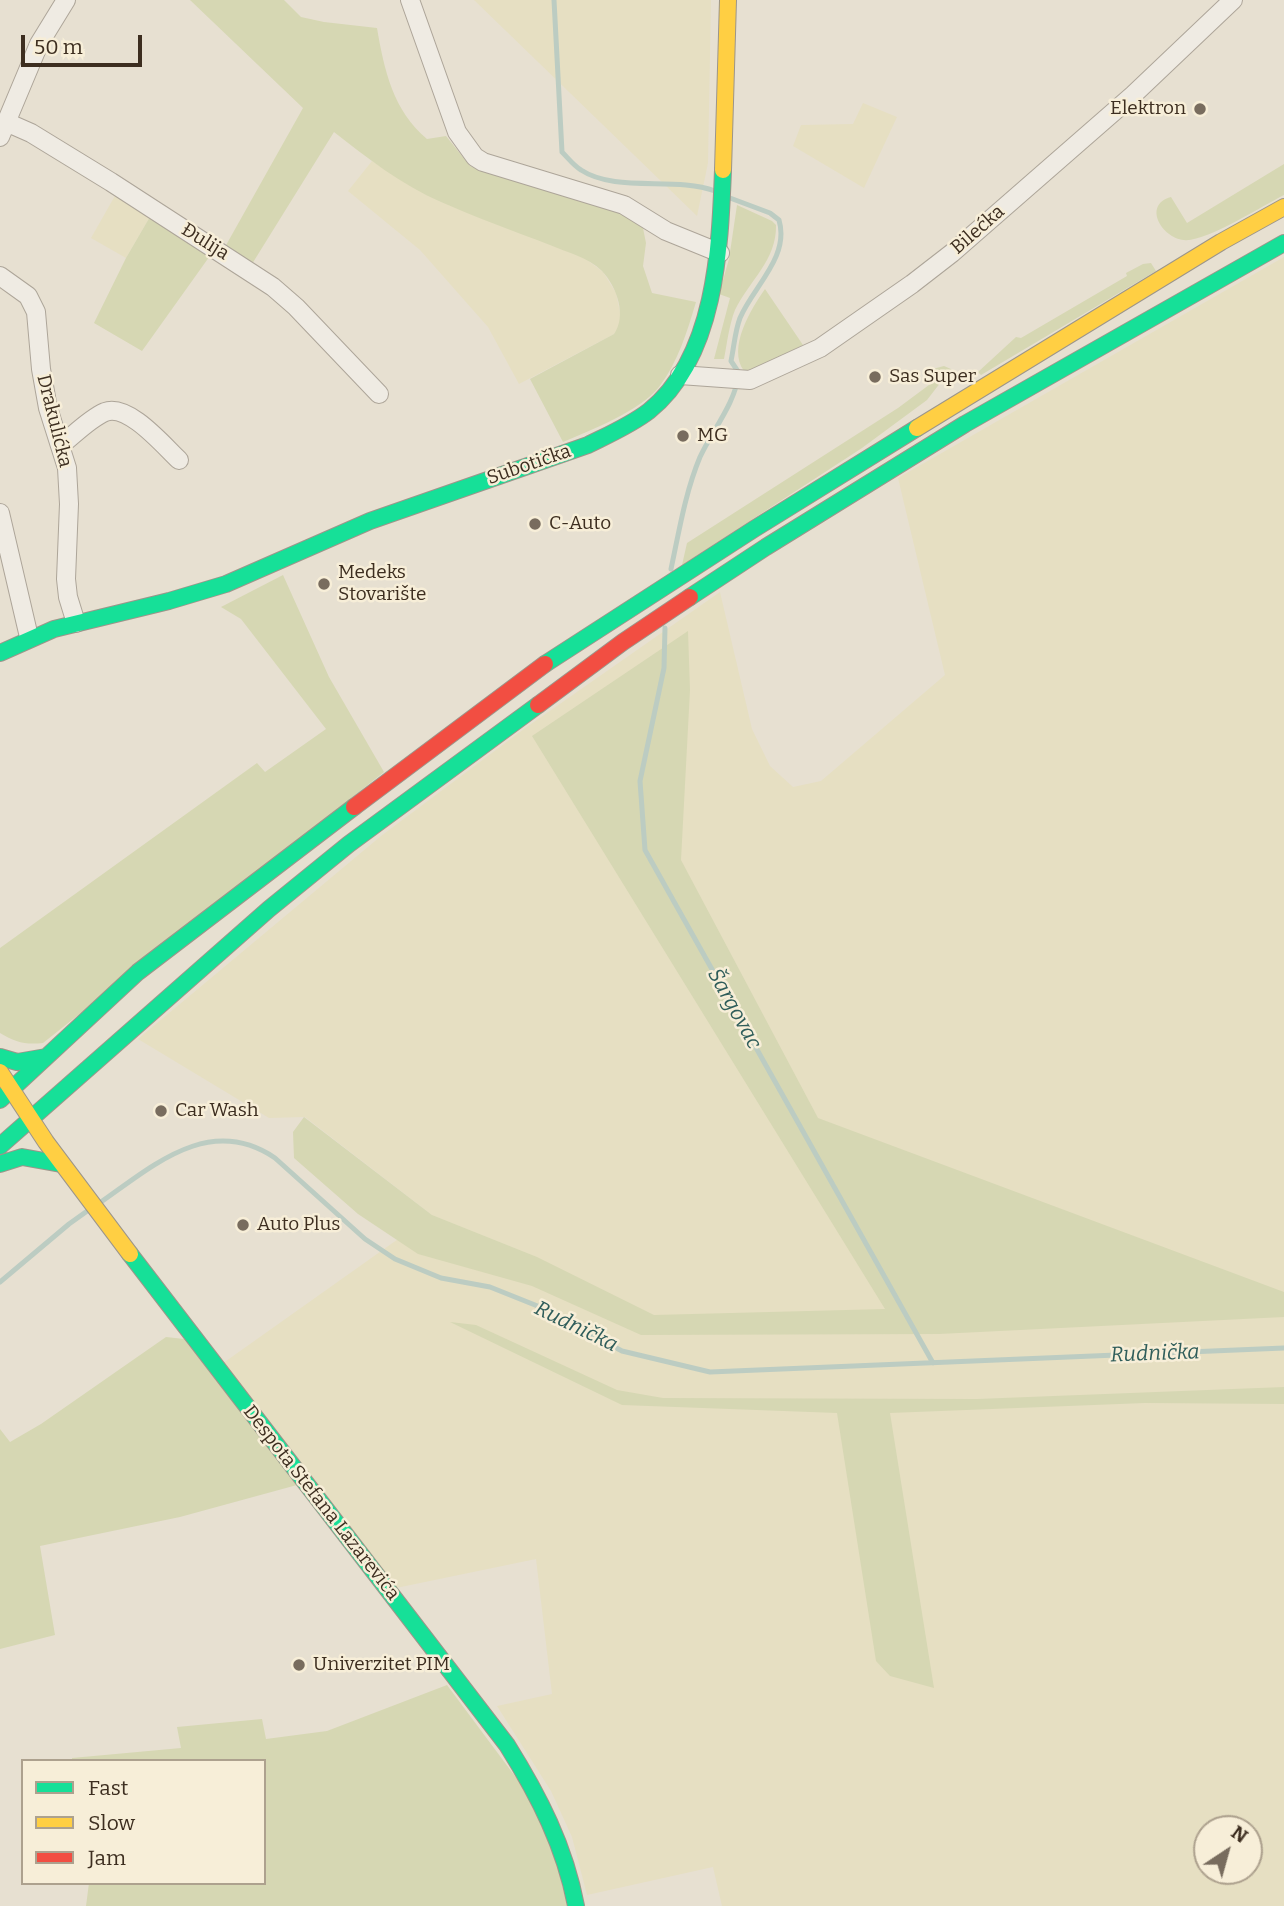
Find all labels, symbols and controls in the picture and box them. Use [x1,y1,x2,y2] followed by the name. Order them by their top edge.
[24,21,145,65] scale bar
[34,34,83,60] text: 50 m
[1110,98,1186,120] place label: Elektron
[1192,101,1208,117] marker: Elektron
[947,201,1009,259] street label: Bilećka
[177,219,233,265] street label: Đulija
[889,366,976,388] place label: Sas Super
[867,369,883,385] marker: Sas Super
[31,372,77,470] street label: Drakulićka
[697,425,728,447] place label: MG
[675,428,691,444] marker: MG
[484,440,574,490] street label: Subotička
[549,513,611,535] place label: C-Auto
[527,516,543,532] marker: C-Auto
[338,562,426,606] place label: Medeks Stovarište
[316,576,332,592] marker: Medeks Stovarište
[702,964,766,1054] water label: Šargovac
[175,1100,259,1122] place label: Car Wash
[153,1103,169,1119] marker: Car Wash
[257,1214,340,1236] place label: Auto Plus
[235,1217,251,1233] marker: Auto Plus
[530,1296,622,1358] water label: Rudnička
[1110,1340,1200,1368] water label: Rudnička
[238,1401,404,1605] street label: Despota Stefana Lazarevića
[313,1654,450,1676] place label: Univerzitet PIM
[291,1657,307,1673] marker: Univerzitet PIM
[21,1759,266,1885] legend
[88,1775,128,1801] text: Fast
[88,1810,135,1836] text: Slow
[1193,1815,1263,1885] north arrow
[1227,1821,1252,1848] text: N
[88,1845,126,1871] text: Jam

